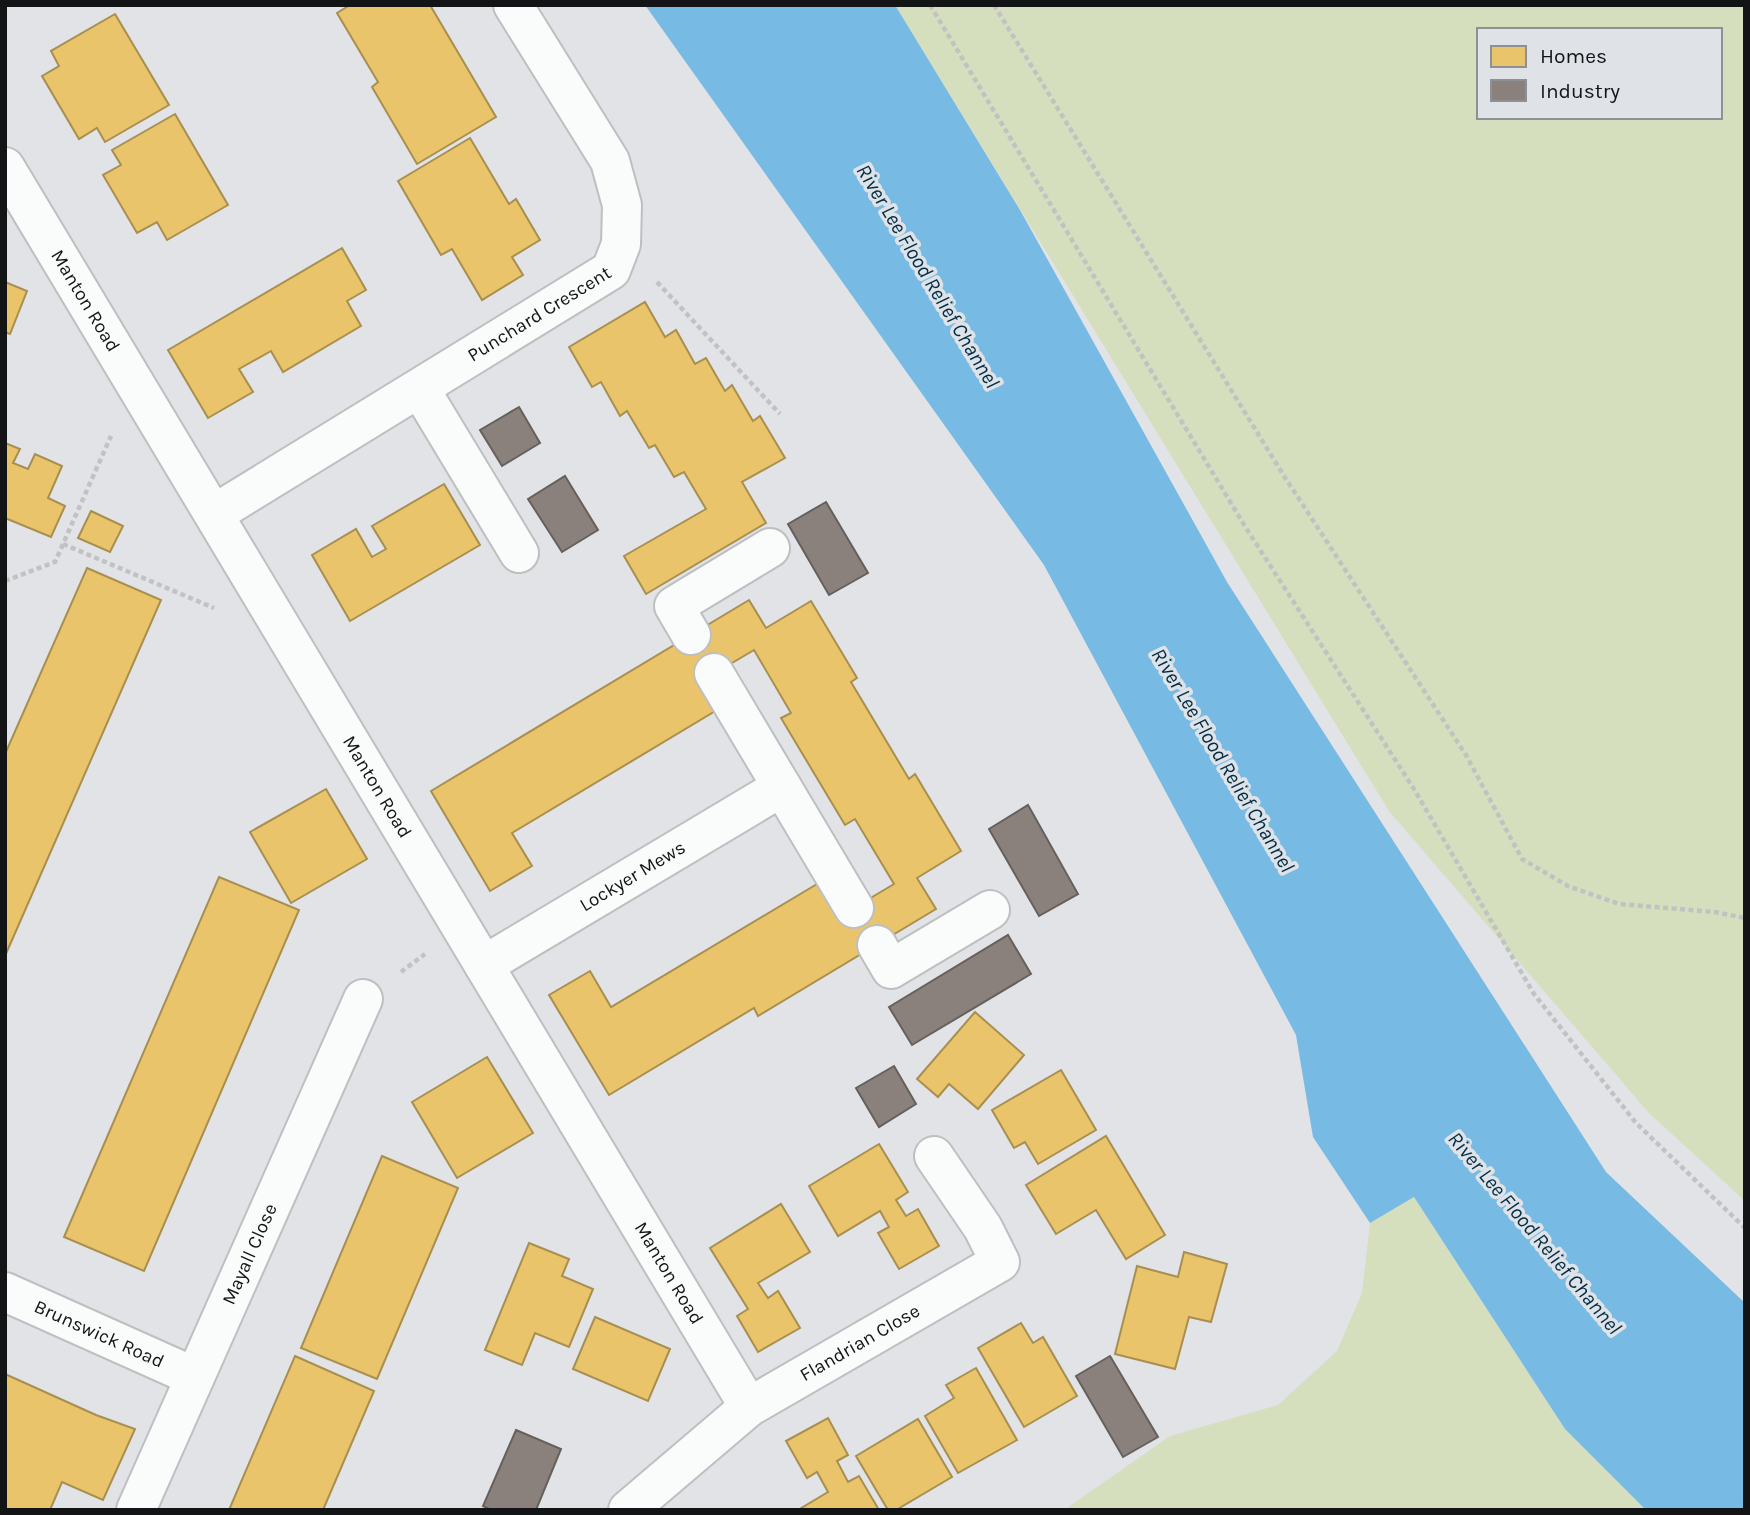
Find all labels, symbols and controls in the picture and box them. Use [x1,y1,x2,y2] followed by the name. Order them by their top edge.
[1477,28,1722,119] legend
[1540,44,1607,68] text: Homes
[1540,79,1620,103] text: Industry
[852,160,1004,392] water label: River Lee Flood Relief Channel
[46,246,124,356] street label: Manton Road
[464,262,615,366] street label: Punchard Crescent
[1147,644,1299,876] water label: River Lee Flood Relief Channel
[338,732,416,842] street label: Manton Road
[576,836,689,916] street label: Lockyer Mews
[1443,1127,1627,1339] water label: River Lee Flood Relief Channel
[218,1200,282,1308] street label: Mayall Close
[630,1218,708,1328] street label: Manton Road
[31,1295,167,1373] street label: Brunswick Road
[796,1300,924,1386] street label: Flandrian Close

